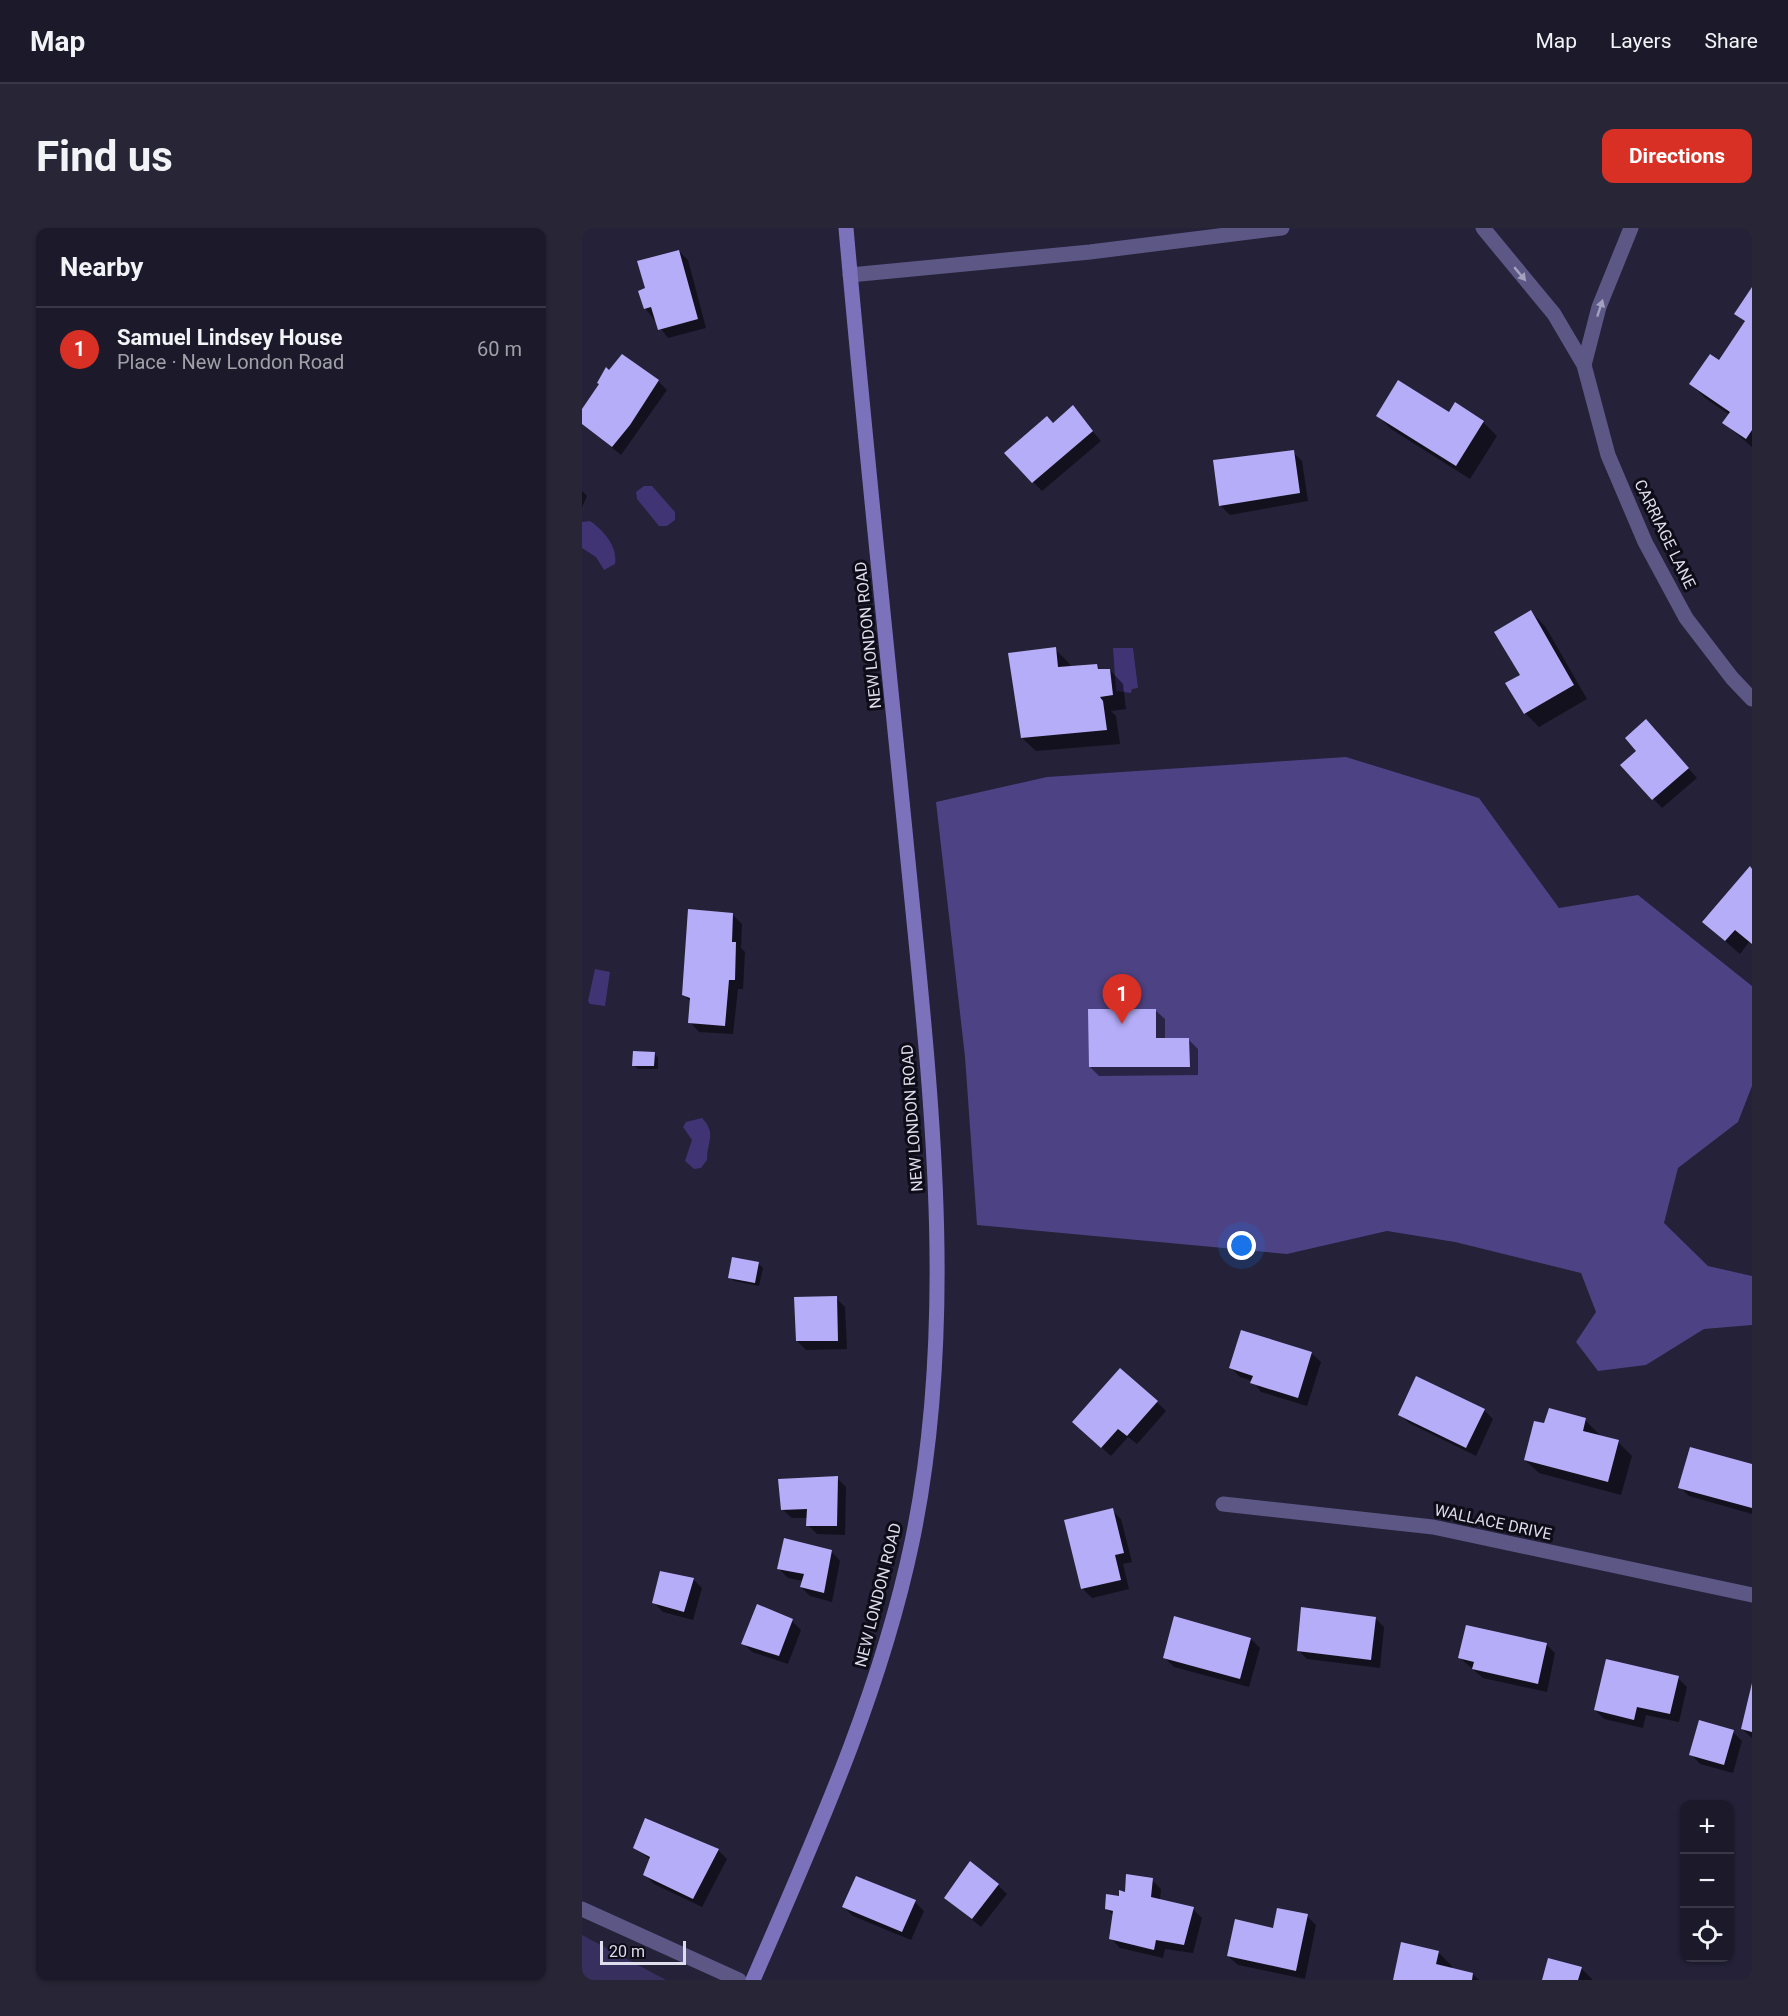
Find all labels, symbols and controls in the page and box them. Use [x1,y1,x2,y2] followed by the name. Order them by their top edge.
[30,25,85,58] text: Map
[1535,29,1577,53] text: Map
[1610,29,1671,53] text: Layers
[1704,29,1758,53] text: Share
[1602,129,1752,183] button: Directions
[36,132,173,181] text: Find us
[60,252,143,282] text: Nearby
[1513,266,1525,281] one-way arrow
[1595,299,1605,317] one-way arrow
[117,325,342,350] text: Samuel Lindsey House
[74,337,85,361] text: 1
[477,337,522,361] text: 60 m
[117,350,344,374] text: Place · New London Road
[1630,476,1700,592] street label: CARRIAGE LANE
[851,561,885,709] street label: NEW LONDON ROAD
[1102,974,1142,1024] pin: 1
[897,1044,927,1192] street label: NEW LONDON ROAD
[1227,1231,1256,1260] your location
[1433,1500,1553,1544] street label: WALLACE DRIVE
[851,1521,905,1669] street label: NEW LONDON ROAD
[1680,1800,1734,1962] map controls
[1680,1800,1734,1854] button: +
[1680,1854,1734,1908] button: −
[1680,1908,1734,1962] button: locate
[600,1938,686,1966] scale bar
[609,1942,645,1961] text: 20 m

